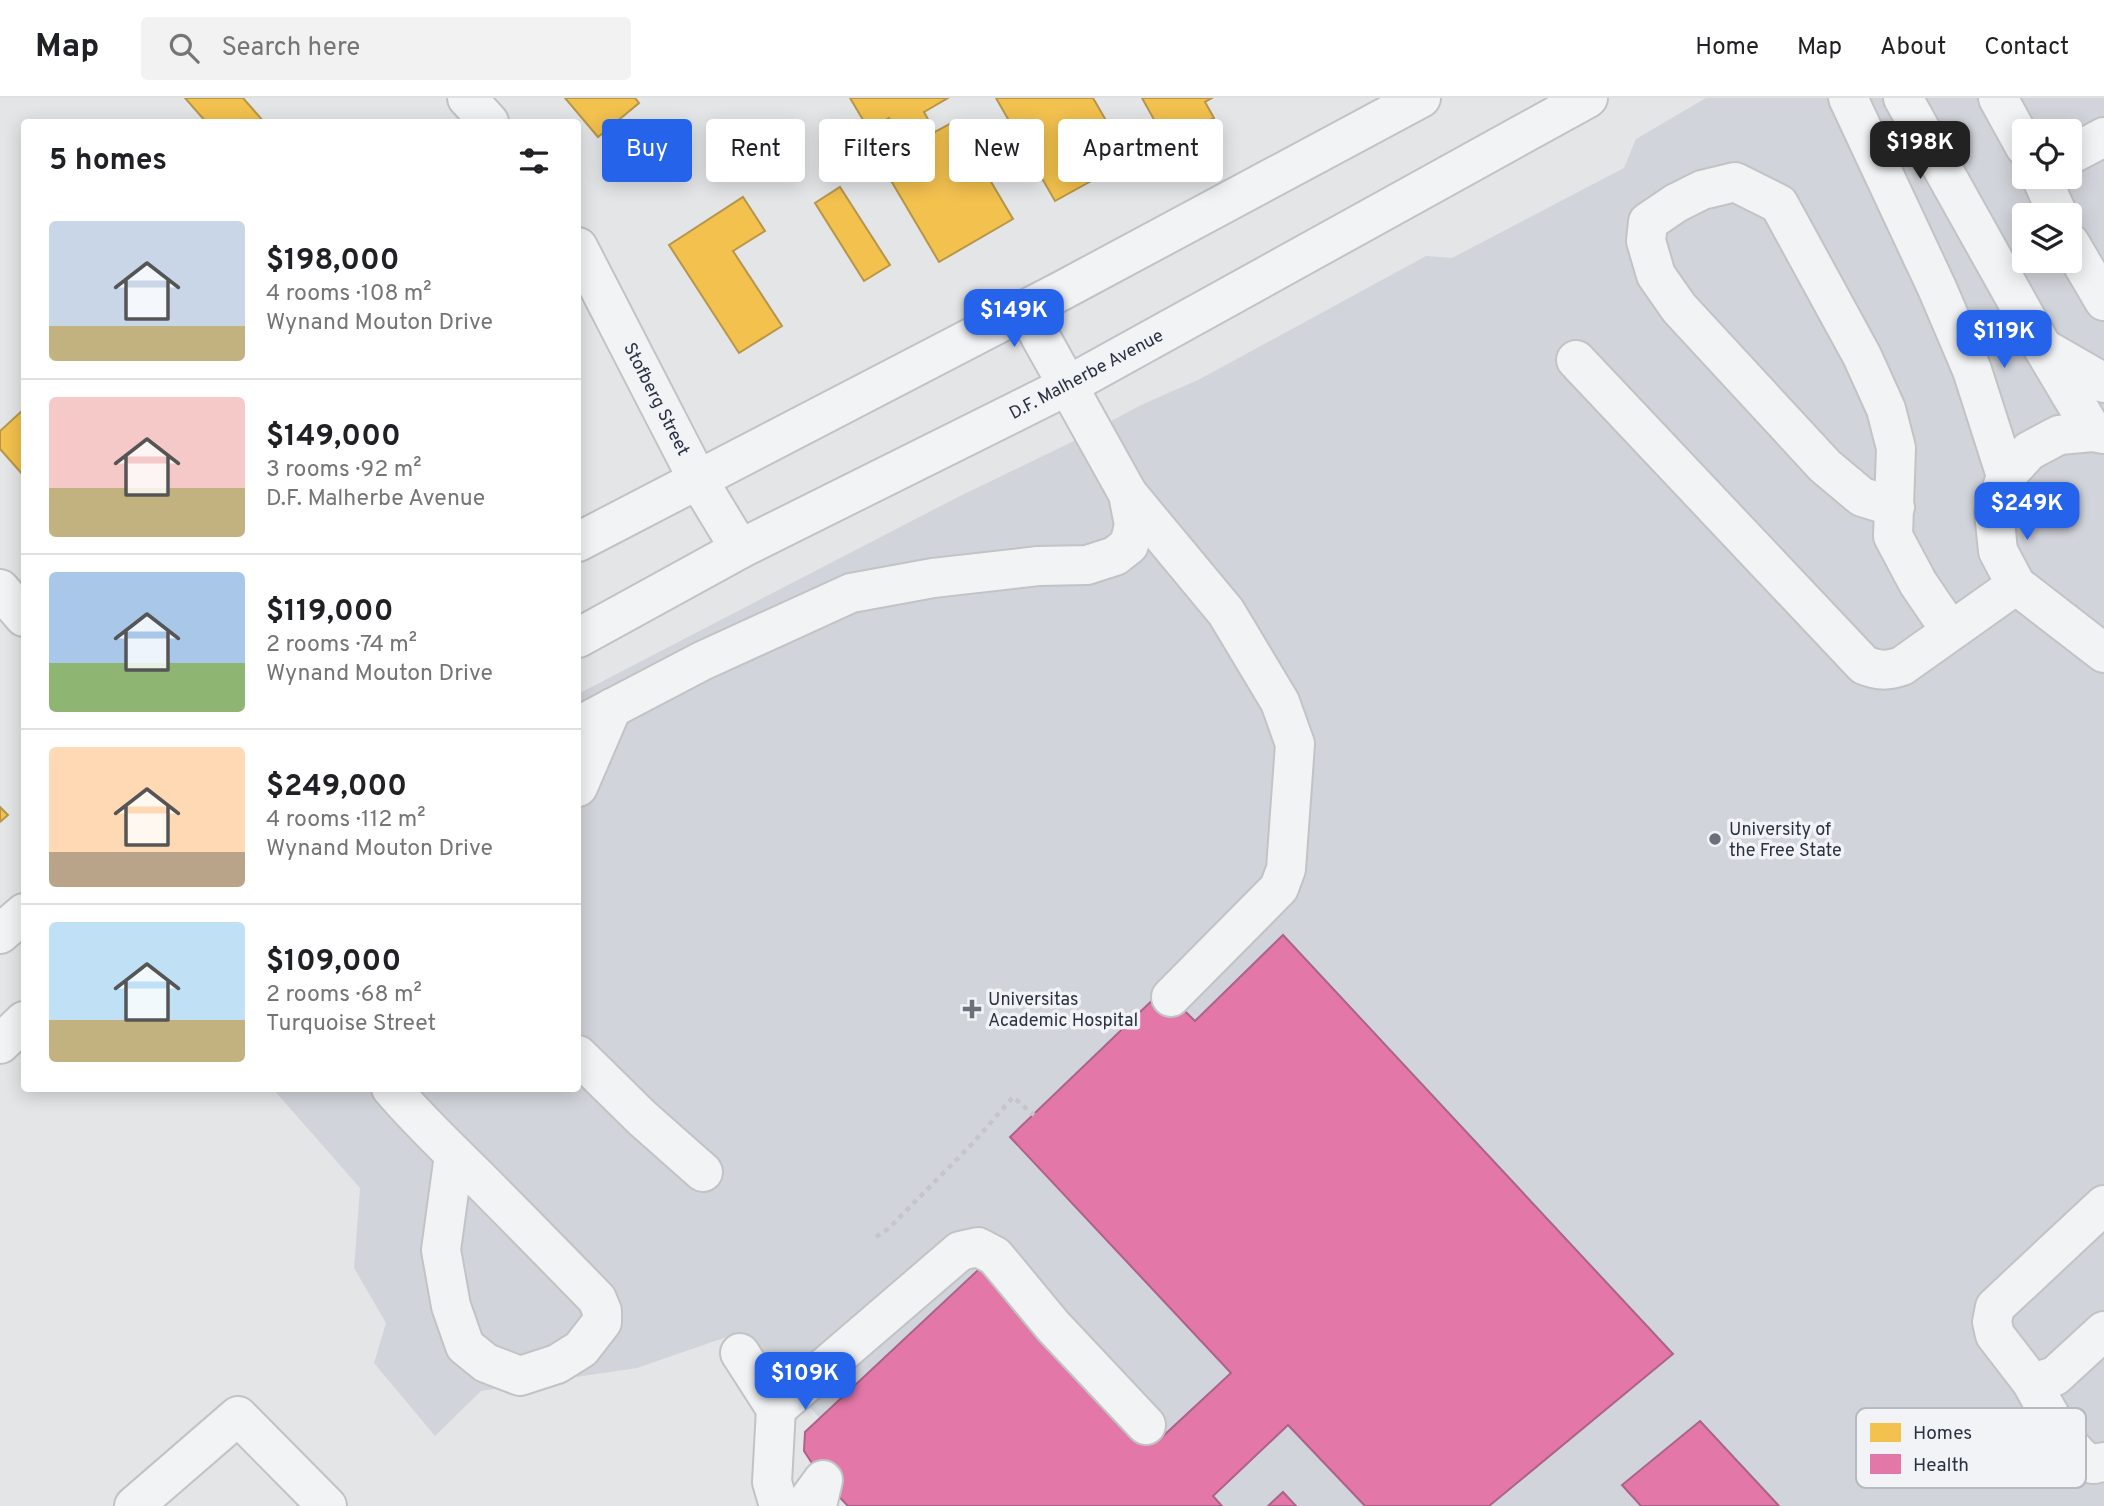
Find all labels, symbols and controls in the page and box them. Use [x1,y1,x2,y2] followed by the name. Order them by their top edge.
[141,17,631,80] search box
[35,27,99,69] text: Map
[165,29,203,67] icon: search
[221,32,360,65] text: Search here
[1695,33,1759,63] text: Home
[1797,33,1842,63] text: Map
[1880,33,1946,63] text: About
[1984,33,2069,63] text: Contact
[602,119,692,182] chip: Buy
[706,119,805,182] chip: Rent
[819,119,935,182] chip: Filters
[949,119,1044,182] chip: New
[1058,119,1223,182] chip: Apartment
[2012,119,2082,273] map controls
[2012,119,2082,189] button: locate
[1871,122,1969,181] pin: $198K
[1886,129,1954,158] text: $198K
[515,142,553,180] icon: filters
[49,143,167,180] text: 5 homes
[2012,203,2082,273] button: layers
[266,243,400,280] text: $198,000
[105,249,189,333] icon: home
[266,280,432,309] text: 4 rooms · 108 m²
[965,289,1063,349] pin: $149K
[980,297,1048,326] text: $149K
[266,309,493,338] text: Wynand Mouton Drive
[1955,310,2053,370] pin: $119K
[1973,318,2035,347] text: $119K
[1006,325,1168,426] street label: D.F. Malherbe Avenue
[617,339,694,460] street label: Stofberg Street
[266,419,401,456] text: $149,000
[105,425,189,509] icon: home
[266,456,422,485] text: 3 rooms · 92 m²
[1978,482,2076,542] pin: $249K
[266,485,485,514] text: D.F. Malherbe Avenue
[1990,490,2064,519] text: $249K
[266,594,393,631] text: $119,000
[105,600,189,684] icon: home
[266,631,417,660] text: 2 rooms · 74 m²
[266,660,493,689] text: Wynand Mouton Drive
[266,769,407,806] text: $249,000
[105,775,189,859] icon: home
[266,806,426,835] text: 4 rooms · 112 m²
[1729,819,1842,863] place label: University of the Free State
[1707,831,1723,847] marker: University of the Free State
[266,835,493,864] text: Wynand Mouton Drive
[266,944,401,981] text: $109,000
[105,950,189,1034] icon: home
[266,981,422,1010] text: 2 rooms · 68 m²
[988,989,1138,1033] place label: Universitas Academic Hospital
[962,999,982,1019] marker: Universitas Academic Hospital
[266,1010,436,1039] text: Turquoise Street
[756,1352,854,1412] pin: $109K
[771,1360,839,1389] text: $109K
[1856,1408,2086,1488] legend
[1913,1422,1972,1446] text: Homes
[1913,1454,1969,1478] text: Health

